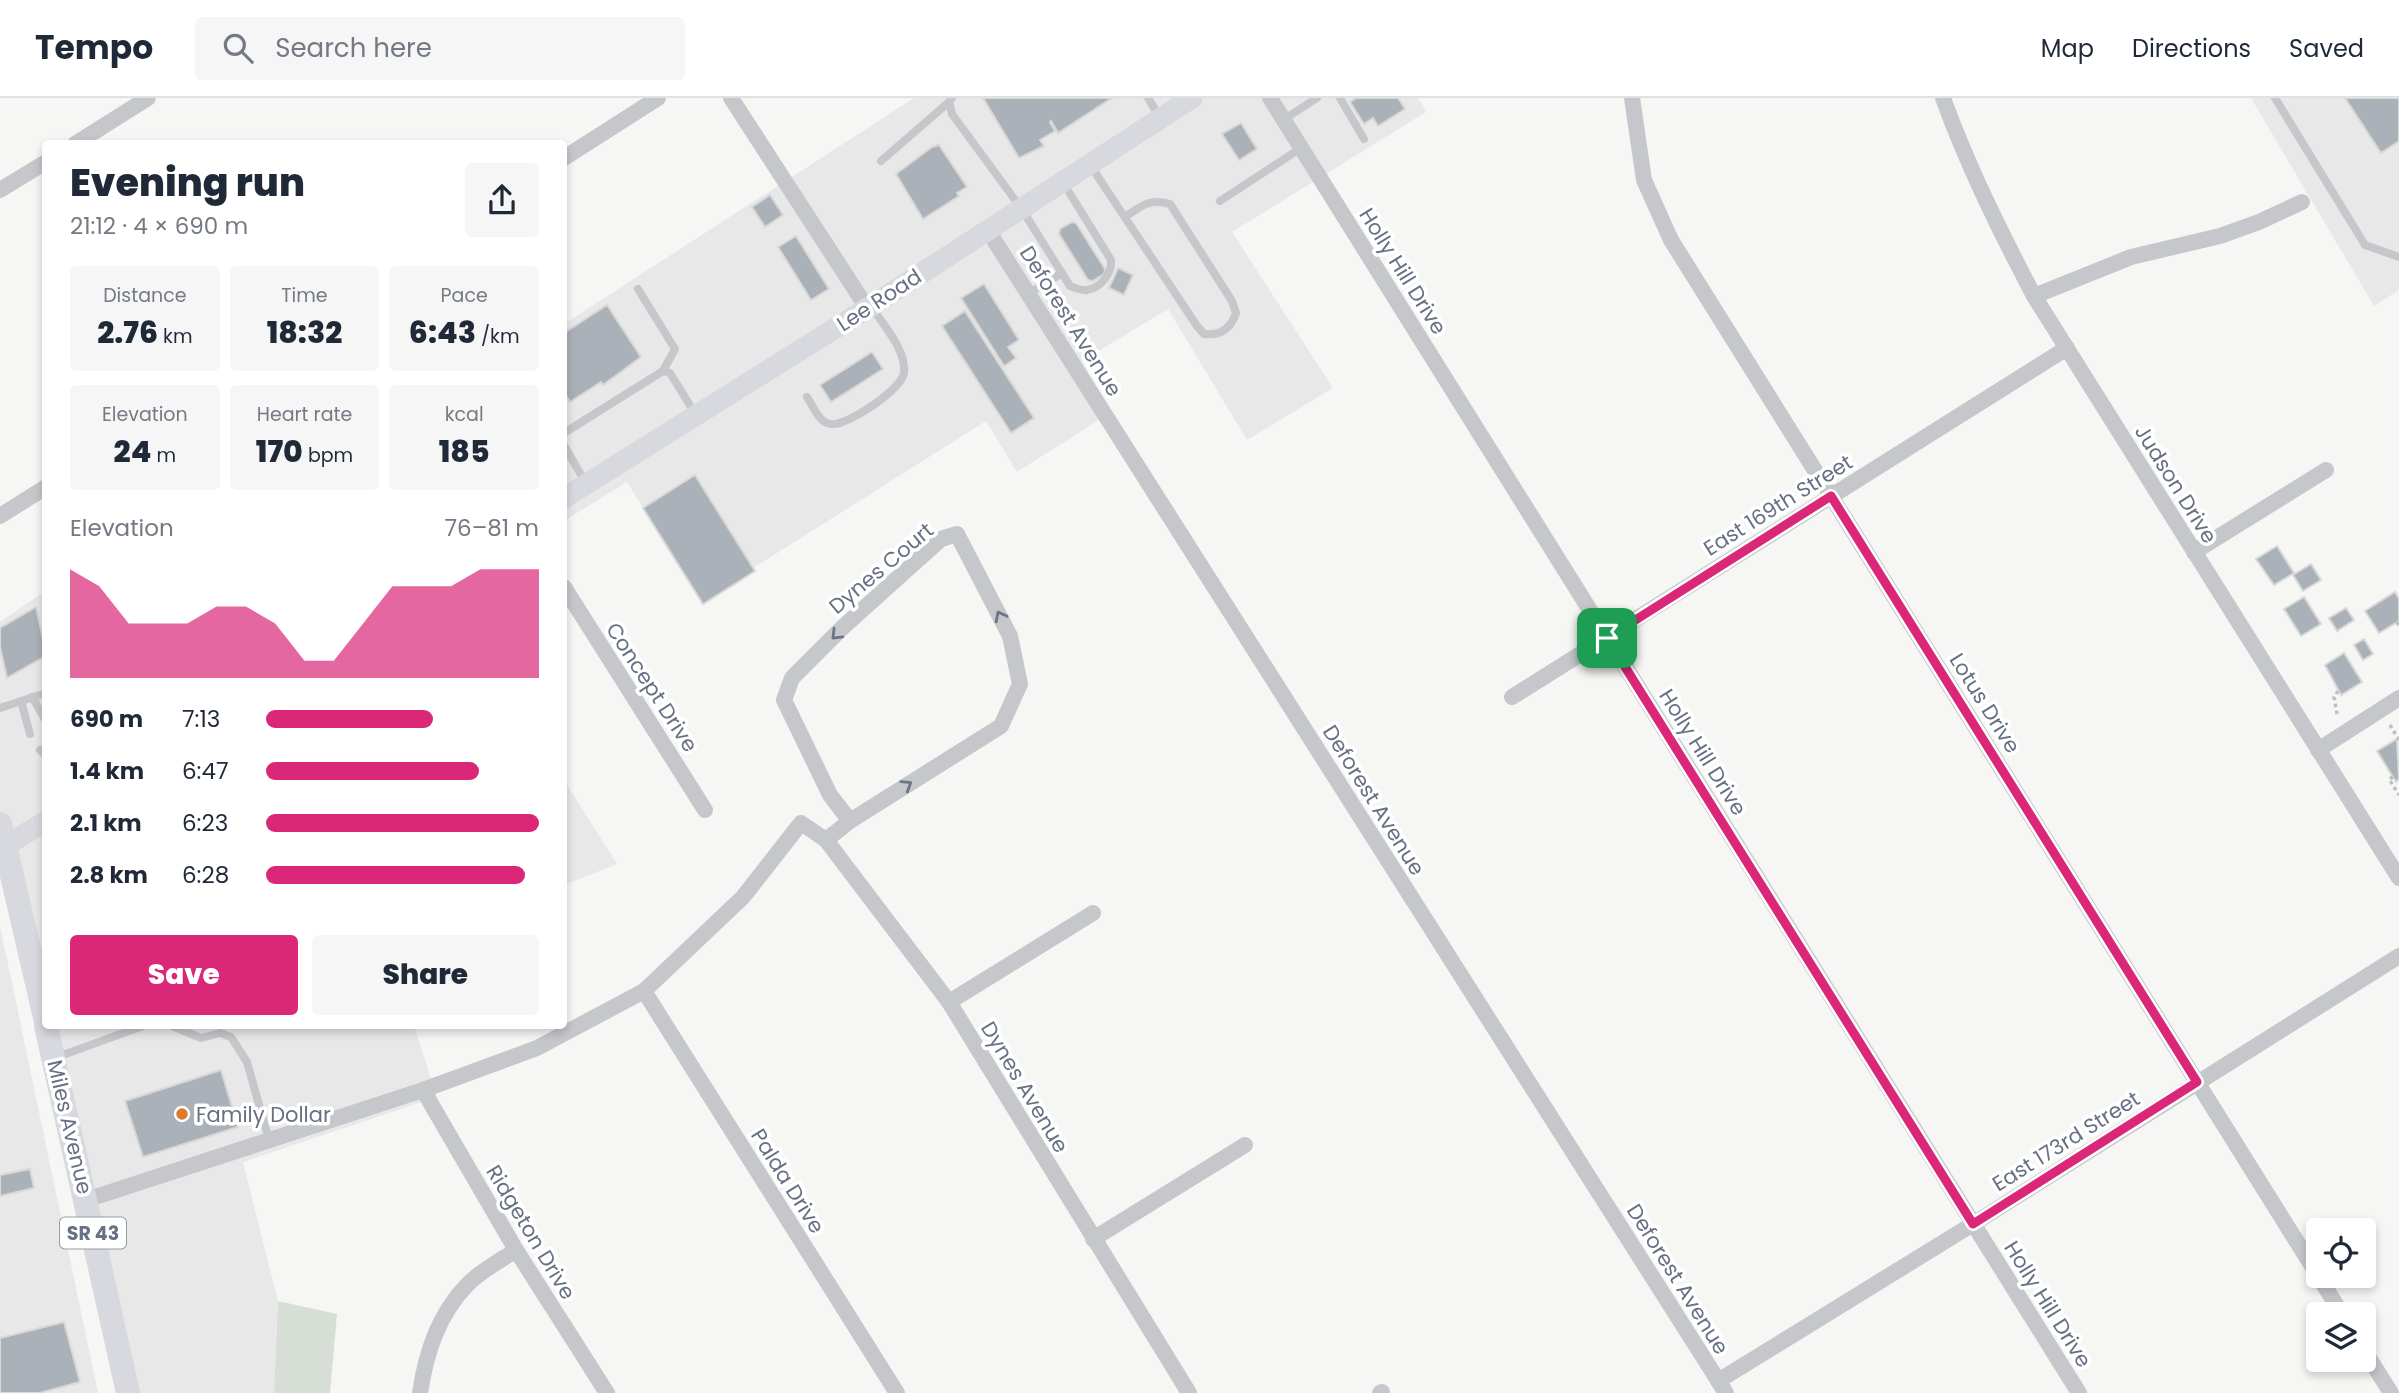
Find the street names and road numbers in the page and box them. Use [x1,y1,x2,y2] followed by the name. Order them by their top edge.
[1353,202,1453,340] street label: Holly Hill Drive
[1013,240,1129,402] street label: Deforest Avenue
[831,262,927,338] street label: Lee Road
[2128,419,2224,549] street label: Judson Drive
[1698,447,1858,563] street label: East 169th Street
[823,516,939,620] street label: Dynes Court
[599,617,705,757] street label: Concept Drive
[1943,647,2027,759] street label: Lotus Drive
[1653,683,1753,821] street label: Holly Hill Drive
[1316,719,1432,881] street label: Deforest Avenue
[974,1016,1076,1158] street label: Dynes Avenue
[40,1057,100,1197] street label: Miles Avenue
[1987,1084,2145,1198] street label: East 173rd Street
[744,1123,832,1239] street label: Palda Drive
[479,1159,583,1305] street label: Ridgeton Drive
[1620,1198,1736,1360] street label: Deforest Avenue
[60,1218,126,1248] road number: SR 43
[1998,1235,2098,1373] street label: Holly Hill Drive

